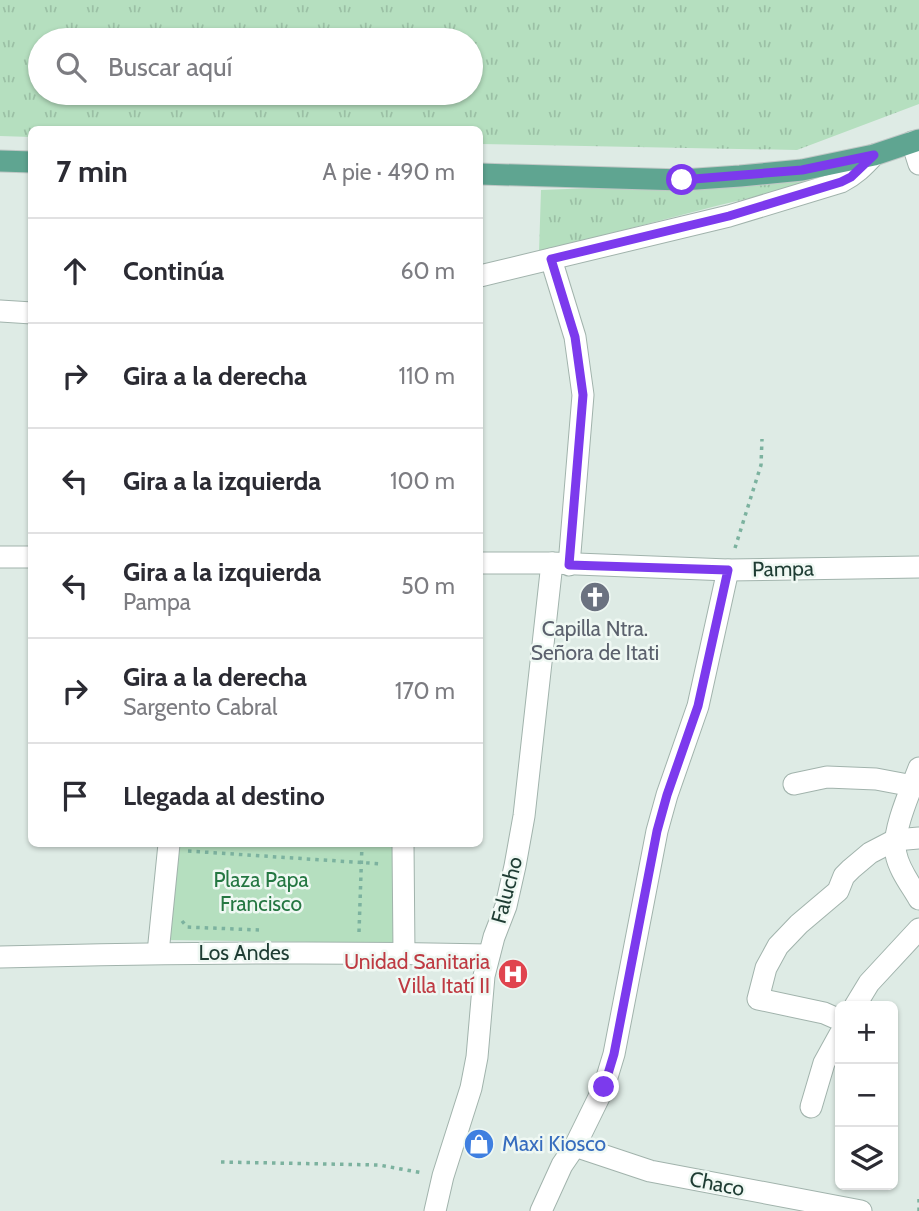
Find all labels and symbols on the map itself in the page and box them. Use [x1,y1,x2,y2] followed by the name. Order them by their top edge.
[666,164,697,195] route start
[752,555,814,582] street label: Pampa
[578,580,612,614] church icon: Capilla Ntra. Señora de Itati
[531,616,659,665] place label: Capilla Ntra. Señora de Itati
[486,854,527,926] street label: Falucho
[213,867,309,916] park label: Plaza Papa Francisco
[198,940,290,965] street label: Los Andes
[344,949,490,998] place label: Unidad Sanitaria Villa Itatí II
[496,957,530,991] hospital icon: Unidad Sanitaria Villa Itatí II
[588,1071,619,1102] route end
[462,1127,496,1161] shop icon: Maxi Kiosco
[502,1131,606,1156] place label: Maxi Kiosco
[688,1166,747,1201] street label: Chaco

